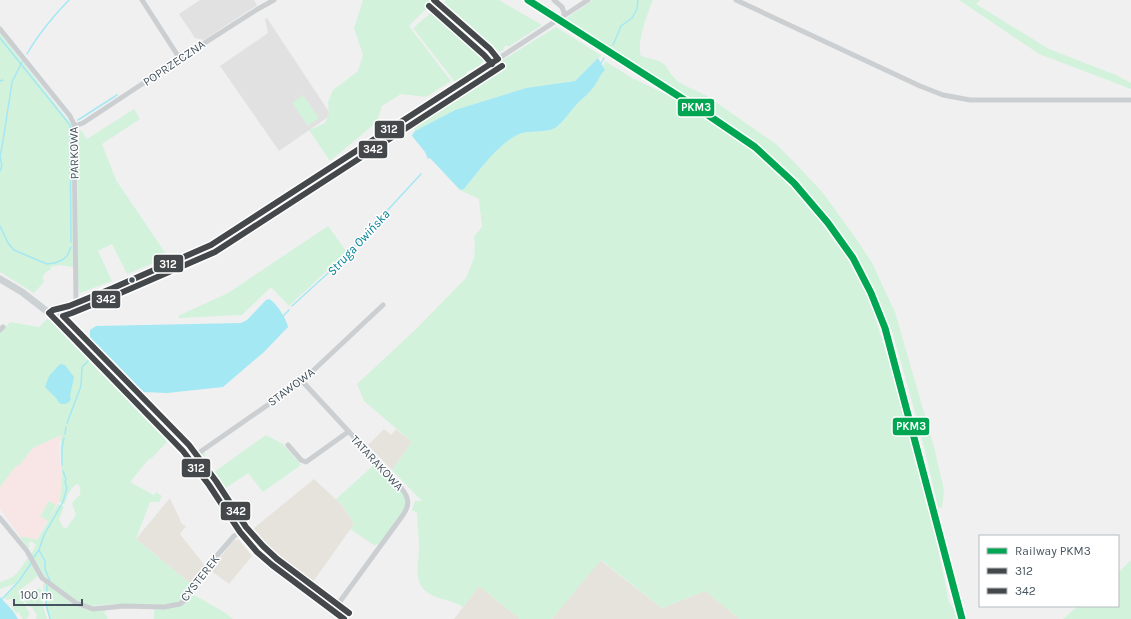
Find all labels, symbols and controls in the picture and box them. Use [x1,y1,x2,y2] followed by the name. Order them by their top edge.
[140,37,208,89] street label: POPRZECZNA
[677,98,715,117] line badge: PKM3
[681,101,711,114] text: PKM3
[374,120,405,139] line badge: 312
[380,123,398,136] text: 312
[67,126,81,179] street label: PARKOWA
[358,140,388,159] line badge: 342
[363,143,383,156] text: 342
[324,206,393,278] water label: Struga Owińska
[153,254,184,273] line badge: 312
[159,258,177,271] text: 312
[127,275,137,285] unlabelled marker
[91,290,121,309] line badge: 342
[96,293,116,306] text: 342
[265,365,317,409] street label: STAWOWA
[892,417,930,436] line badge: PKM3
[896,420,926,433] text: PKM3
[348,432,406,494] street label: TATARAKOWA
[181,458,211,478] line badge: 312
[187,462,205,475] text: 312
[220,501,251,521] line badge: 342
[226,505,246,518] text: 342
[979,535,1119,607] legend
[1015,544,1091,558] text: Railway PKM3
[178,551,223,604] street label: CYSTEREK
[1015,564,1033,578] text: 312
[14,581,82,607] scale bar
[1015,584,1036,598] text: 342
[20,588,52,602] text: 100 m

